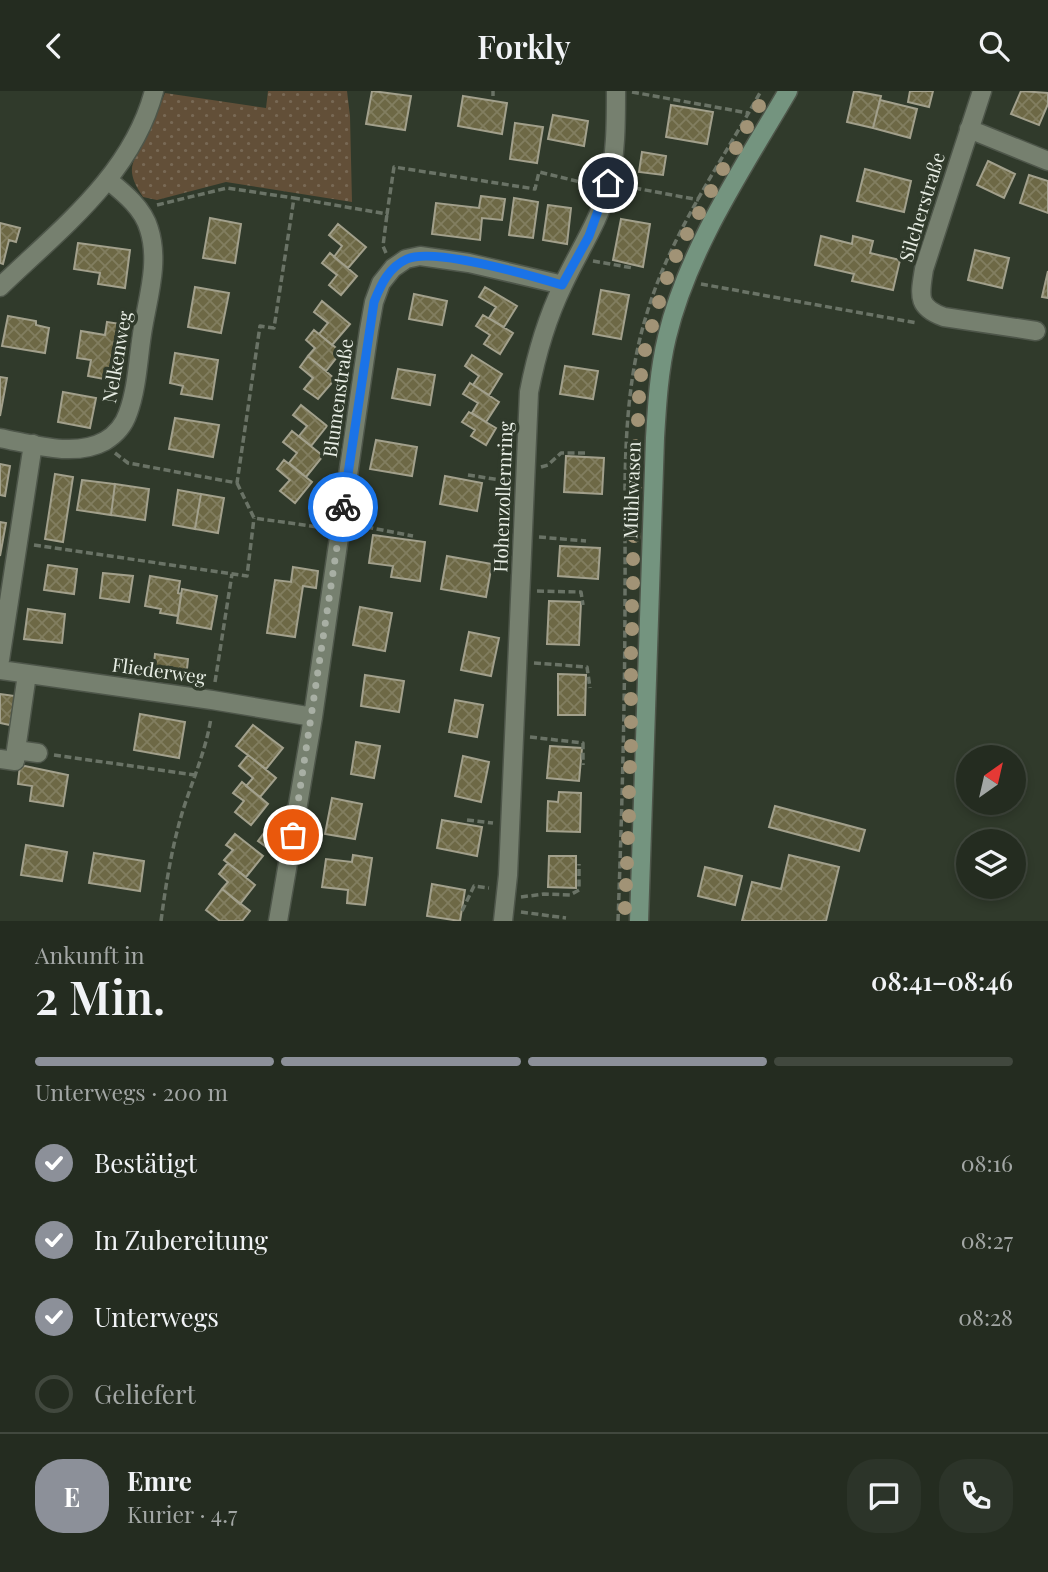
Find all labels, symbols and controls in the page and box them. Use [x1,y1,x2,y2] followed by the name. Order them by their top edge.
[477,24,571,67] text: Forkly
[35,27,73,65] icon: back
[975,27,1013,65] icon: search
[892,149,950,265] street label: Silcherstraße
[578,153,638,213] pin
[589,164,627,202] icon: home
[95,309,137,405] street label: Nelkenweg
[316,337,358,459] street label: Blumenstraße
[486,421,518,573] street label: Hohenzollernring
[616,440,646,539] street label: Mühlwasen
[308,472,378,542] courier
[324,488,362,526] icon: bike
[111,651,208,689] street label: Fliederweg
[956,745,1026,815] north arrow
[956,745,1026,899] map controls
[263,805,323,865] pin
[274,816,312,854] icon: bag
[956,829,1026,899] button: layers
[35,939,145,970] text: Ankunft in
[871,963,1013,998] text: 08:41–08:46
[35,965,165,1027] text: 2 Min.
[35,1076,228,1107] text: Unterwegs · 200 m
[35,1144,73,1182] icon: check
[94,1145,197,1180] text: Bestätigt
[961,1147,1013,1178] text: 08:16
[35,1221,73,1259] icon: check
[94,1222,268,1257] text: In Zubereitung
[961,1224,1013,1255] text: 08:27
[35,1298,73,1336] icon: check
[94,1299,219,1334] text: Unterwegs
[958,1301,1013,1332] text: 08:28
[94,1376,196,1411] text: Geliefert
[847,1459,921,1533] button: chat
[939,1459,1013,1533] button: phone
[127,1463,192,1498] text: Emre
[64,1479,80,1514] text: E
[127,1498,237,1529] text: Kurier · 4.7

